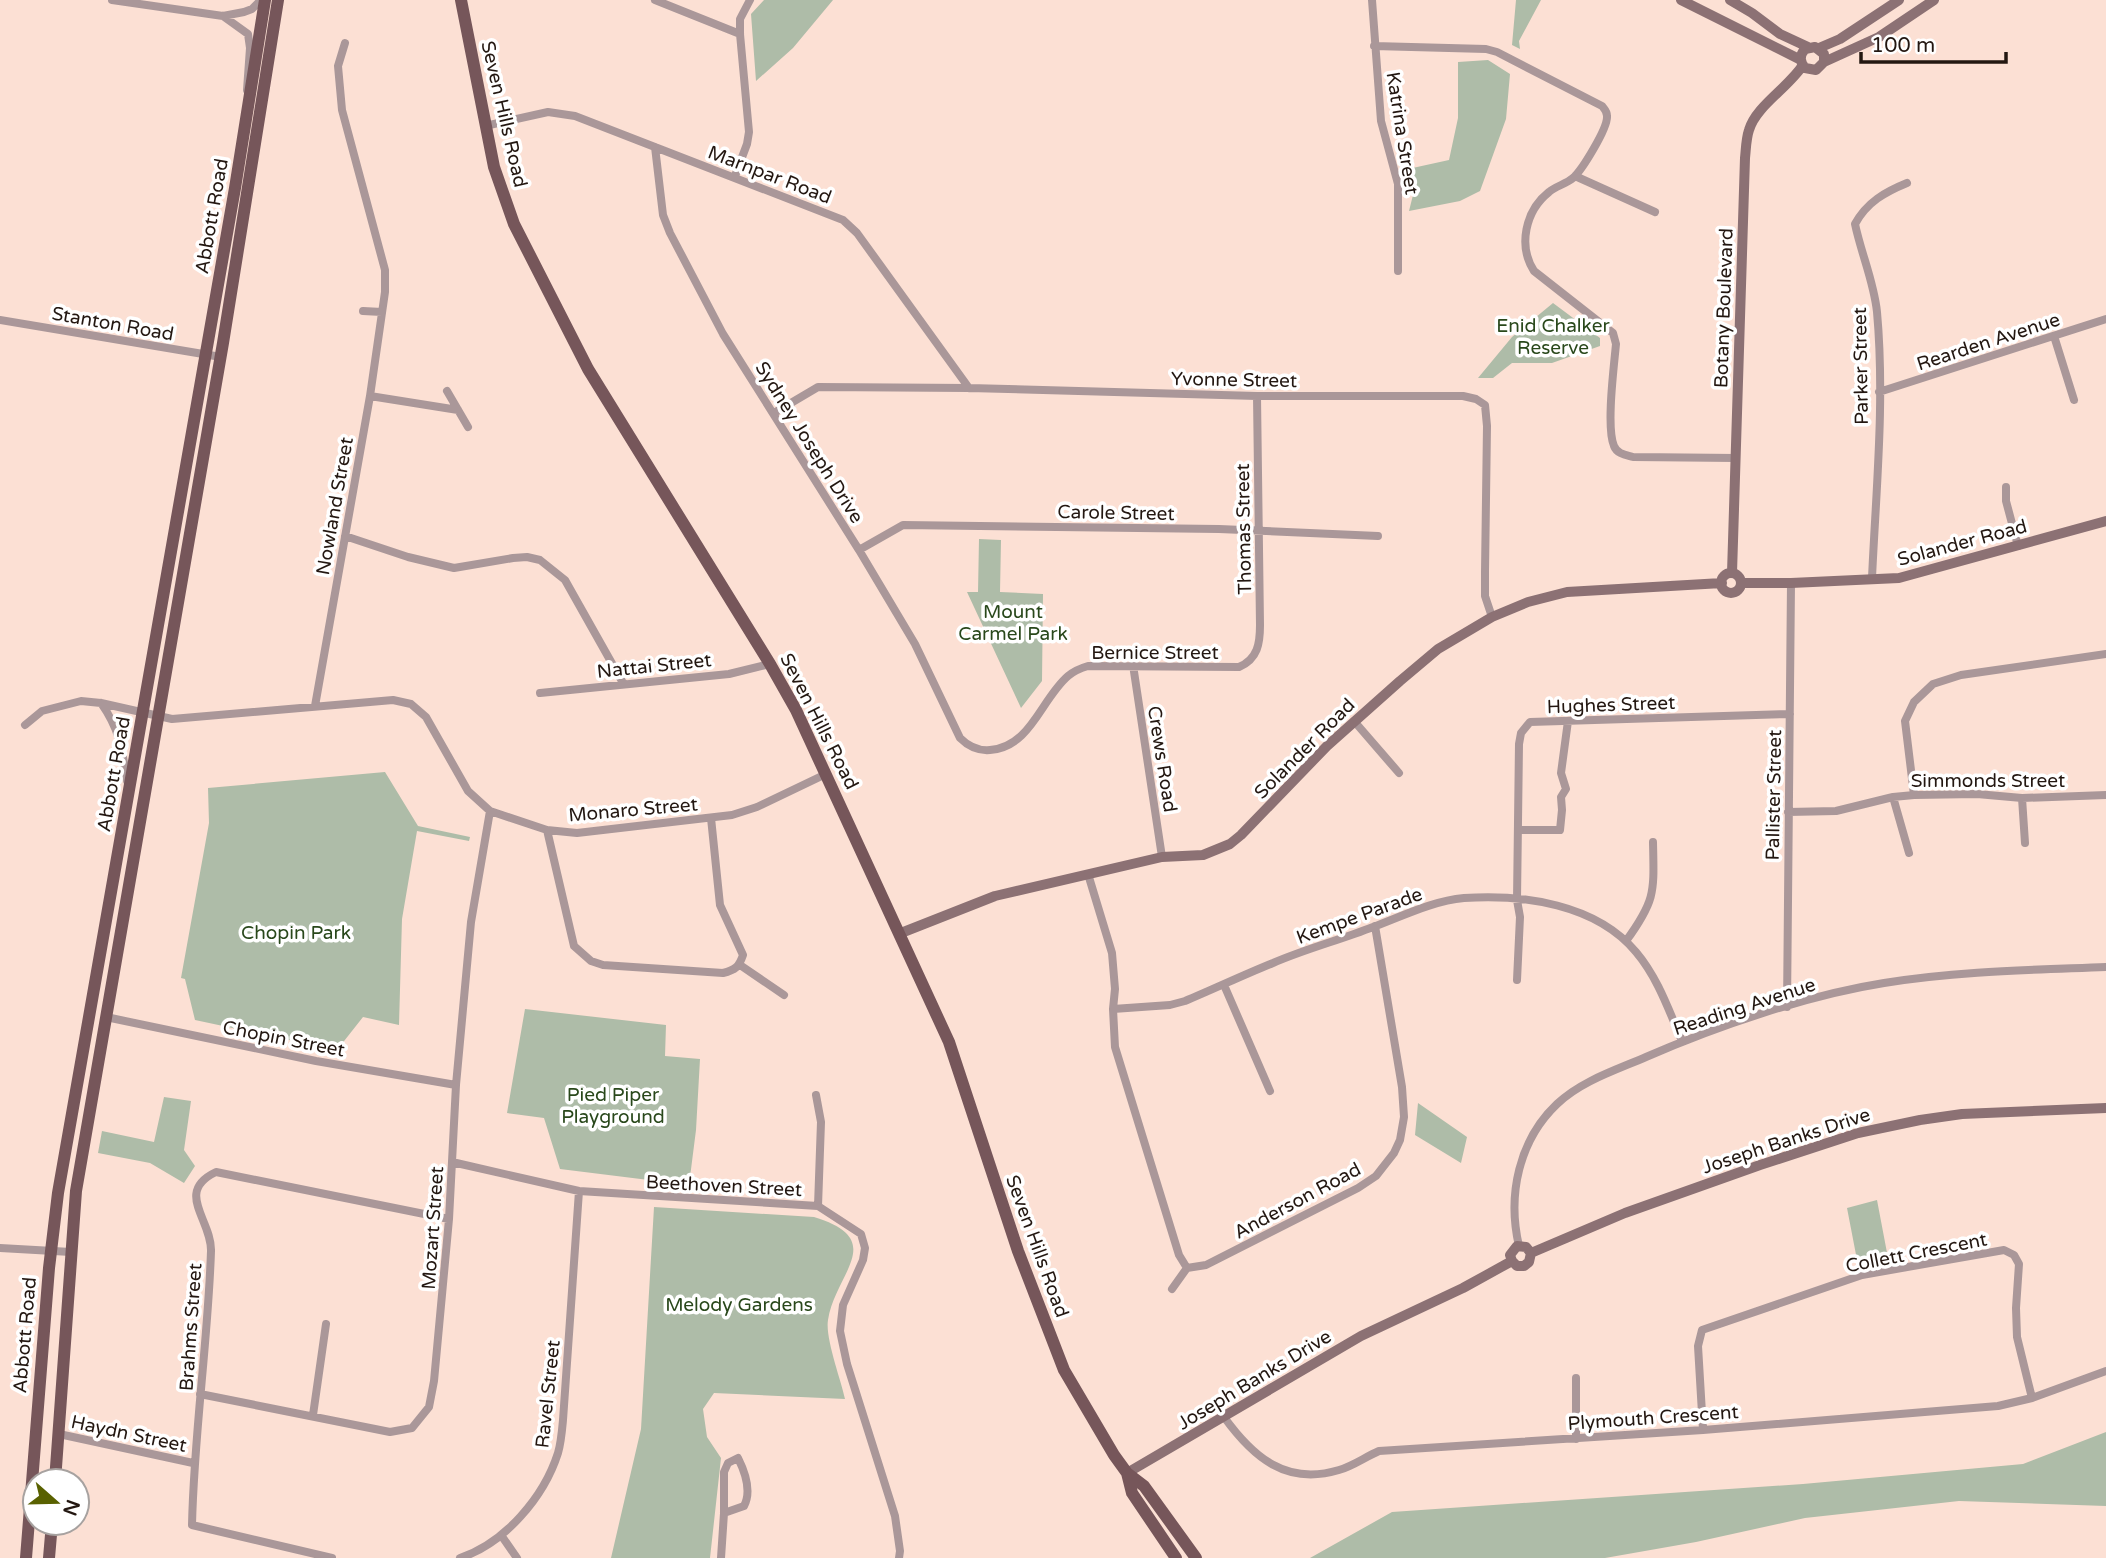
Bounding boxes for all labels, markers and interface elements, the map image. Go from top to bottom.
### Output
scale bar [1861,21,2006,65]
text: 100 m [1871,33,1935,58]
street label: Seven Hills Road [476,39,532,190]
street label: Katrina Street [1381,70,1423,196]
street label: Marnpar Road [705,141,835,209]
street label: Abbott Road [191,157,233,276]
street label: Botany Boulevard [1710,228,1738,388]
street label: Stanton Road [50,302,176,346]
street label: Parker Street [1849,307,1873,425]
street label: Rearden Avenue [1914,308,2063,375]
park label: Enid Chalker Reserve [1496,315,1611,359]
street label: Sydney Joseph Drive [751,358,868,527]
street label: Yvonne Street [1171,368,1297,392]
street label: Nowland Street [312,435,358,577]
street label: Thomas Street [1232,463,1256,595]
street label: Carole Street [1057,501,1175,525]
street label: Solander Road [1895,515,2029,571]
park label: Mount Carmel Park [958,601,1068,645]
street label: Bernice Street [1091,642,1219,664]
street label: Nattai Street [596,649,712,683]
street label: Seven Hills Road [775,650,863,793]
street label: Hughes Street [1547,692,1676,718]
street label: Solander Road [1250,694,1359,803]
street label: Crews Road [1143,704,1181,814]
street label: Abbott Road [93,715,135,834]
street label: Pallister Street [1762,730,1786,860]
street label: Simmonds Street [1911,770,2065,792]
street label: Monaro Street [568,793,699,827]
street label: Kempe Parade [1293,883,1425,949]
park label: Chopin Park [241,922,351,944]
street label: Reading Avenue [1670,974,1818,1040]
street label: Chopin Street [221,1016,347,1062]
park label: Pied Piper Playground [561,1084,665,1128]
street label: Joseph Banks Drive [1700,1103,1873,1179]
street label: Anderson Road [1230,1158,1365,1244]
street label: Mozart Street [418,1166,448,1290]
street label: Beethoven Street [645,1171,803,1201]
street label: Seven Hills Road [1001,1172,1073,1320]
street label: Collett Crescent [1844,1228,1989,1277]
street label: Brahms Street [176,1262,206,1392]
street label: Abbott Road [9,1276,41,1394]
park label: Melody Gardens [665,1294,813,1316]
street label: Joseph Banks Drive [1174,1325,1335,1434]
street label: Ravel Street [531,1339,565,1449]
street label: Plymouth Crescent [1567,1401,1739,1435]
street label: Haydn Street [69,1411,189,1457]
north arrow [21,1467,91,1537]
text: N [58,1497,84,1518]

